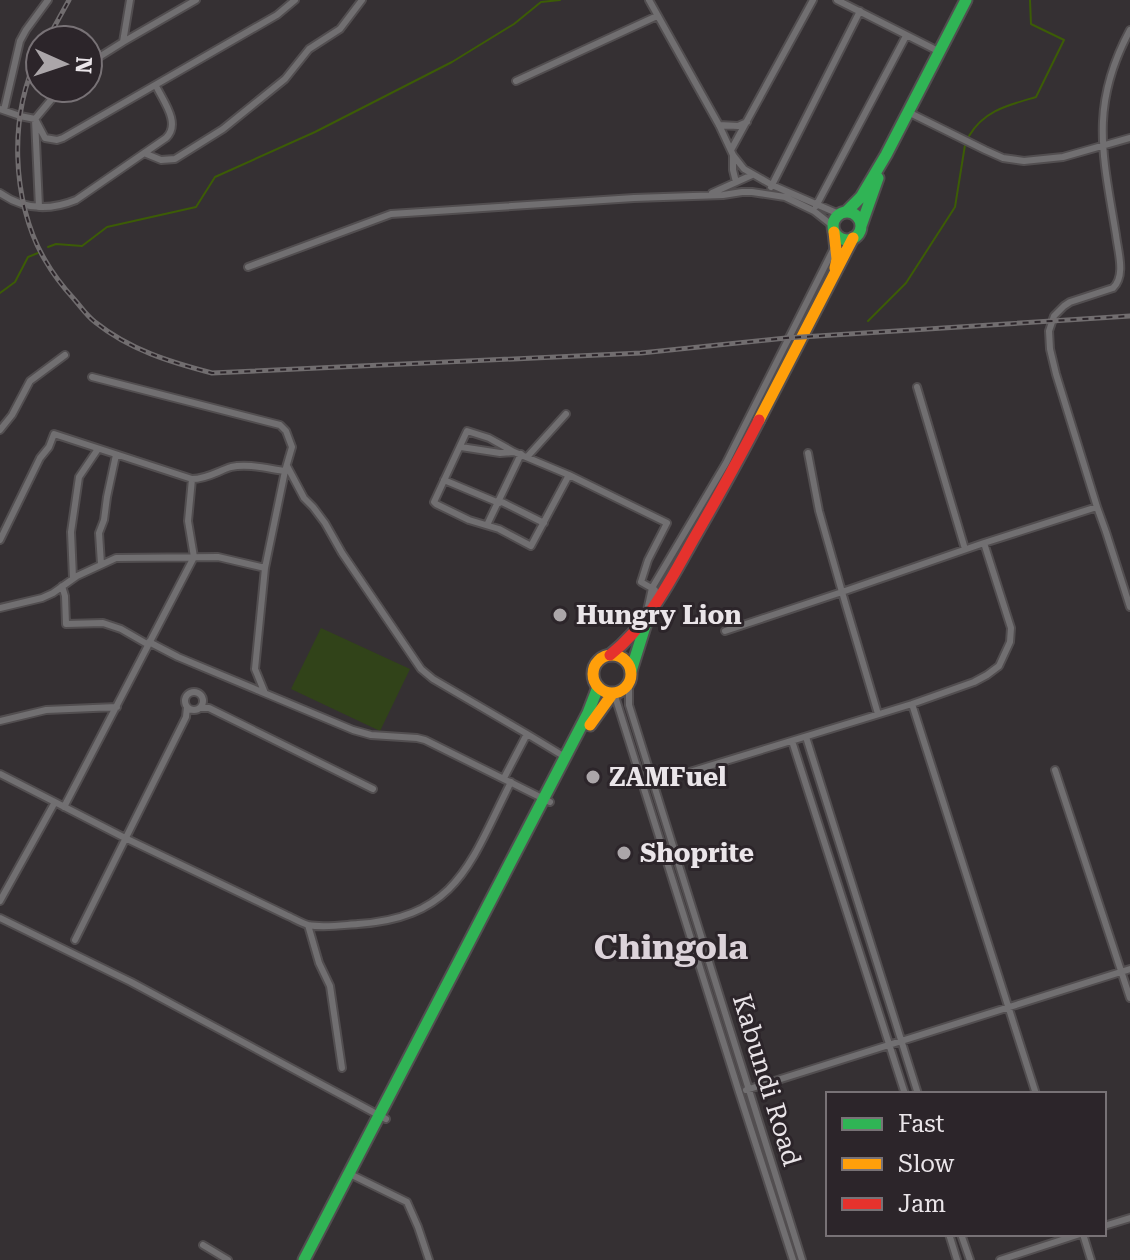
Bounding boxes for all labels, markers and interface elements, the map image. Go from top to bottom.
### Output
north arrow [24,24,104,104]
text: N [71,56,96,74]
place label: Hungry Lion [576,600,742,630]
marker: Hungry Lion [551,606,569,624]
place label: ZAMFuel [609,762,727,792]
marker: ZAMFuel [584,768,602,786]
place label: Shoprite [640,838,754,868]
marker: Shoprite [615,844,633,862]
district label: Chingola [594,927,748,967]
street label: Kabundi Road [727,991,807,1170]
legend [826,1092,1106,1236]
text: Fast [898,1110,945,1138]
text: Slow [898,1150,955,1178]
text: Jam [898,1190,946,1218]

